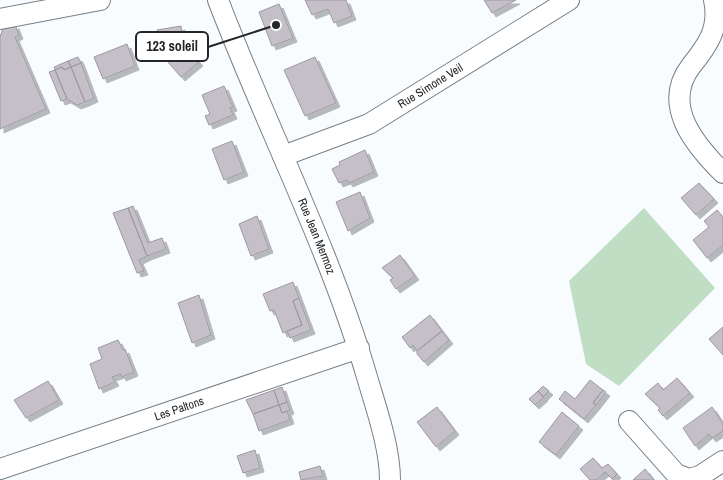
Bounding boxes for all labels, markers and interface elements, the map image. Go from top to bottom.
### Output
callout: 123 soleil [136,32,208,61]
text: 123 soleil [146,37,198,55]
street label: Rue Simone Veil [395,60,466,112]
street label: Rue Jean Mermoz [294,196,339,277]
street label: Les Paltons [152,393,206,424]

